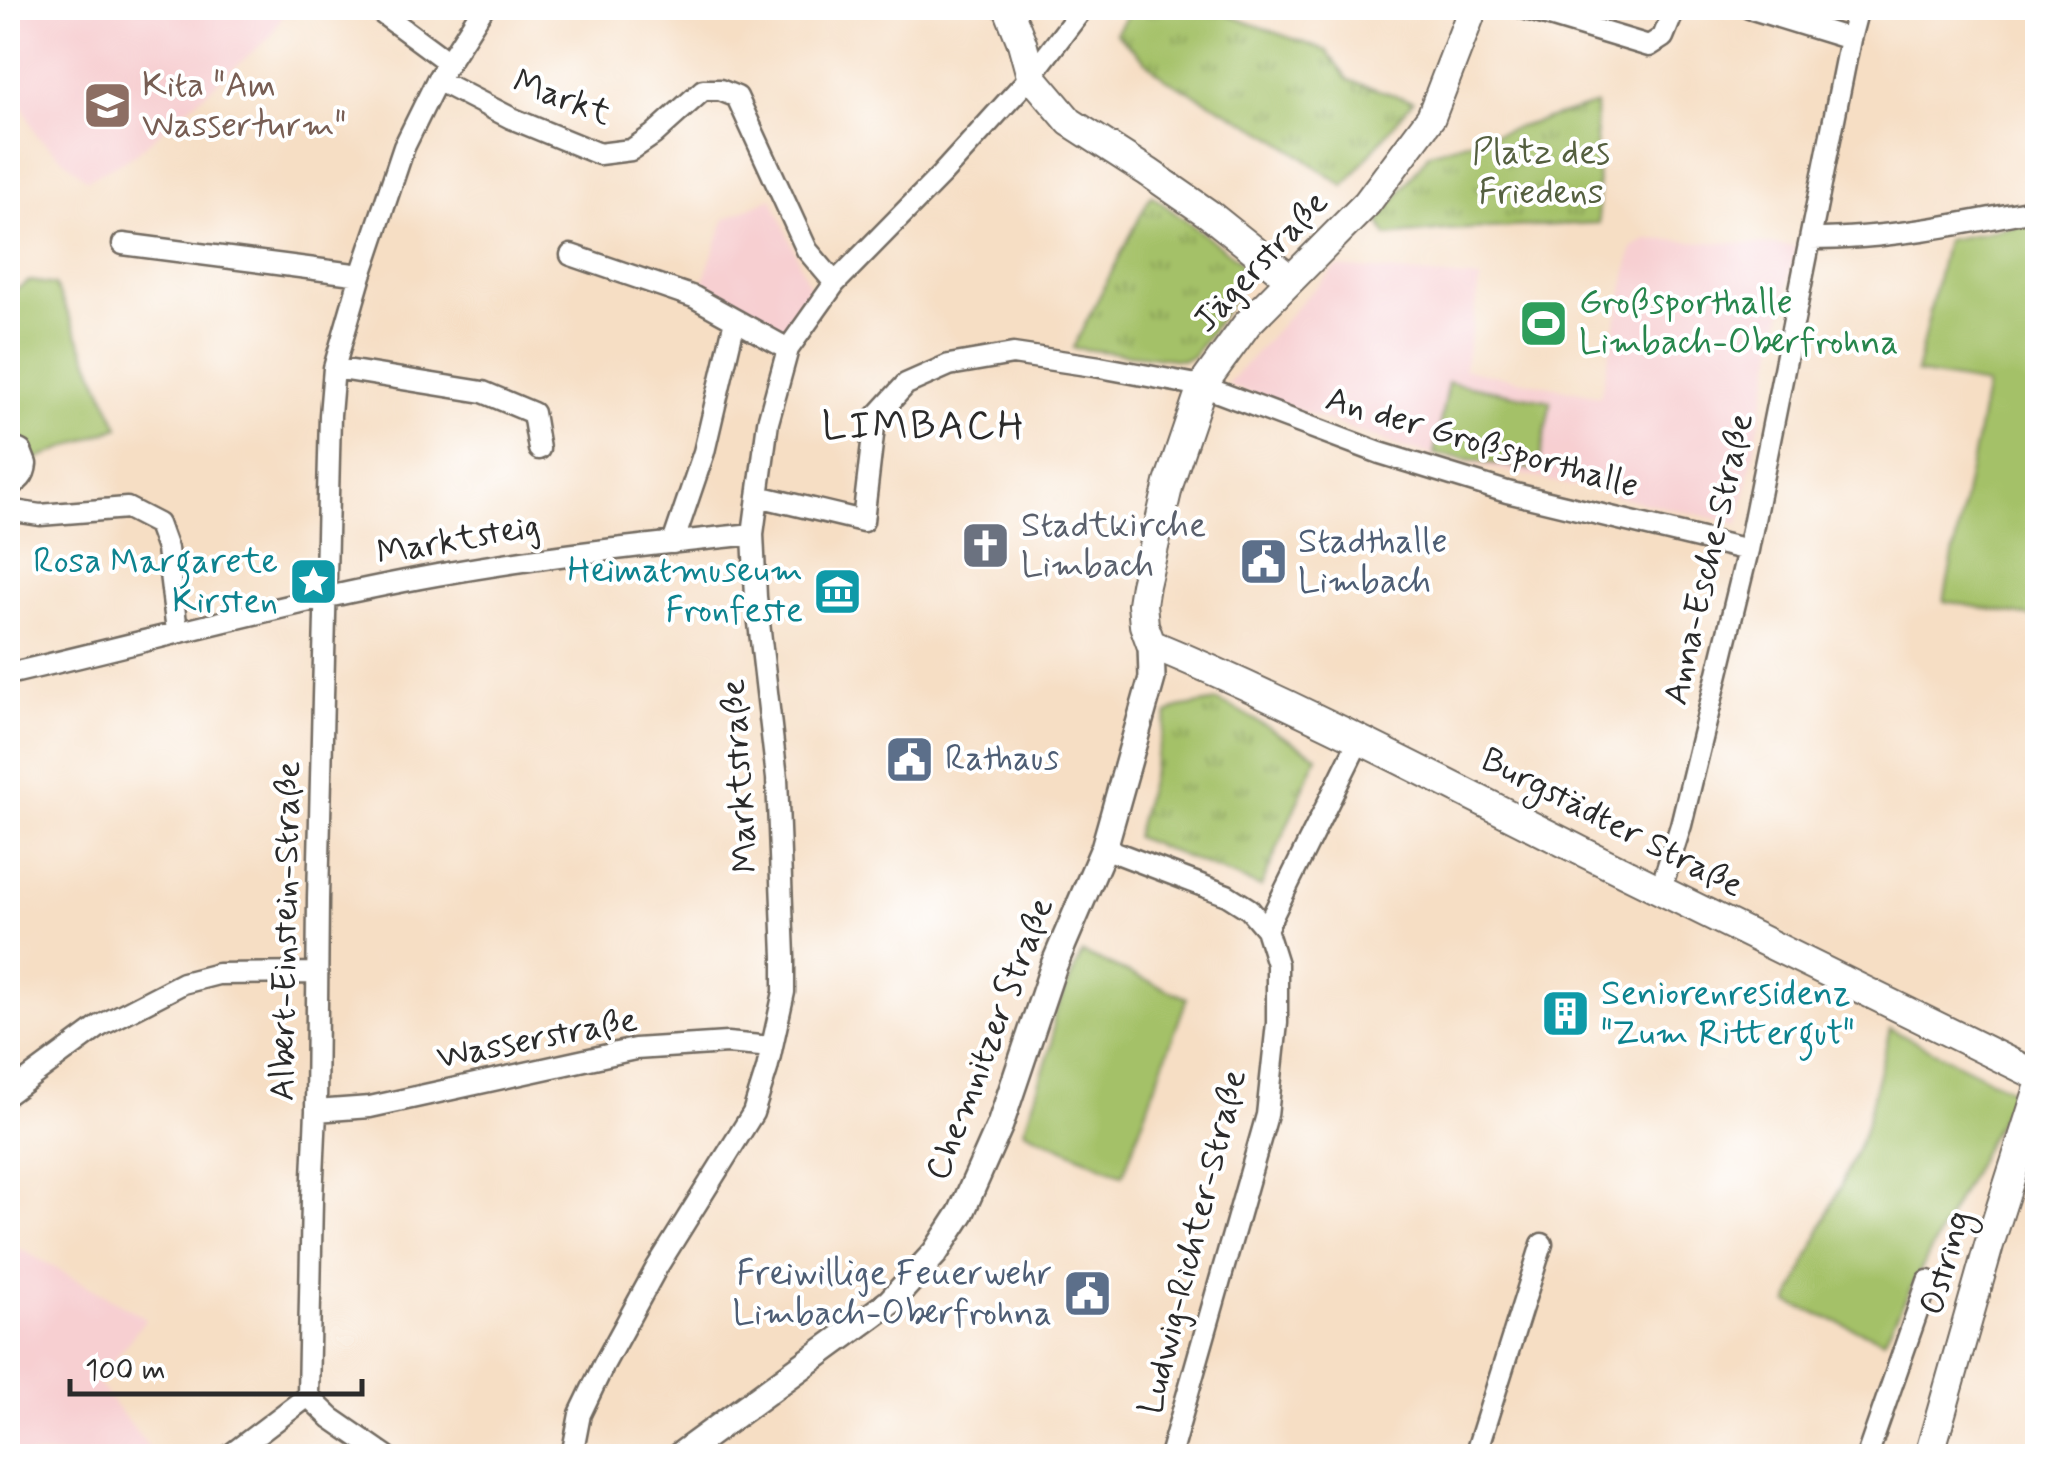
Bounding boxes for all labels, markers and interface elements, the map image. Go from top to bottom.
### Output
street label: Markt [507,59,618,137]
place label: Kita "Am Wasserturm" [142,63,346,149]
school or university icon: Kita "Am Wasserturm" [81,80,133,132]
park label: Platz des Friedens [1472,130,1610,216]
street label: Jägerstraße [1183,181,1339,343]
place label: Großsporthalle Limbach-Oberfrohna [1579,280,1898,366]
sports icon: Großsporthalle Limbach-Oberfrohna [1518,297,1570,349]
street label: An der Großsporthalle [1320,376,1644,510]
district label: LIMBACH [822,401,1026,453]
street label: Anna-Esche-Straße [1653,408,1765,710]
street label: Marktsteig [373,503,543,577]
place label: Stadtkirche Limbach [1021,503,1206,589]
place label: Stadthalle Limbach [1298,519,1448,605]
church icon: Stadtkirche Limbach [960,520,1012,572]
public building icon: Stadthalle Limbach [1237,536,1289,588]
place label: Rosa Margarete Kirsten [33,539,278,625]
place label: Heimatmuseum Fronfeste [567,548,803,634]
place icon: Rosa Margarete Kirsten [287,556,339,608]
museum icon: Heimatmuseum Fronfeste [812,565,864,617]
street label: Marktstraße [710,677,770,875]
public building icon: Rathaus [884,733,936,785]
place label: Rathaus [945,736,1059,782]
street label: Burgstädter Straße [1472,737,1751,912]
street label: Albert-Einstein-Straße [260,761,312,1101]
street label: Chemnitzer Straße [915,891,1065,1187]
place label: Seniorenresidenz "Zum Rittergut" [1601,971,1855,1061]
building icon: Seniorenresidenz "Zum Rittergut" [1540,988,1592,1040]
street label: Wasserstraße [433,997,641,1081]
street label: Ludwig-Richter-Straße [1128,1065,1258,1419]
street label: Ostring [1909,1206,1986,1321]
place label: Freiwillige Feuerwehr Limbach-Oberfrohna [733,1251,1052,1337]
public building icon: Freiwillige Feuerwehr Limbach-Oberfrohna [1061,1268,1113,1320]
scale bar [70,1334,362,1396]
text: 100 m [85,1351,166,1390]

